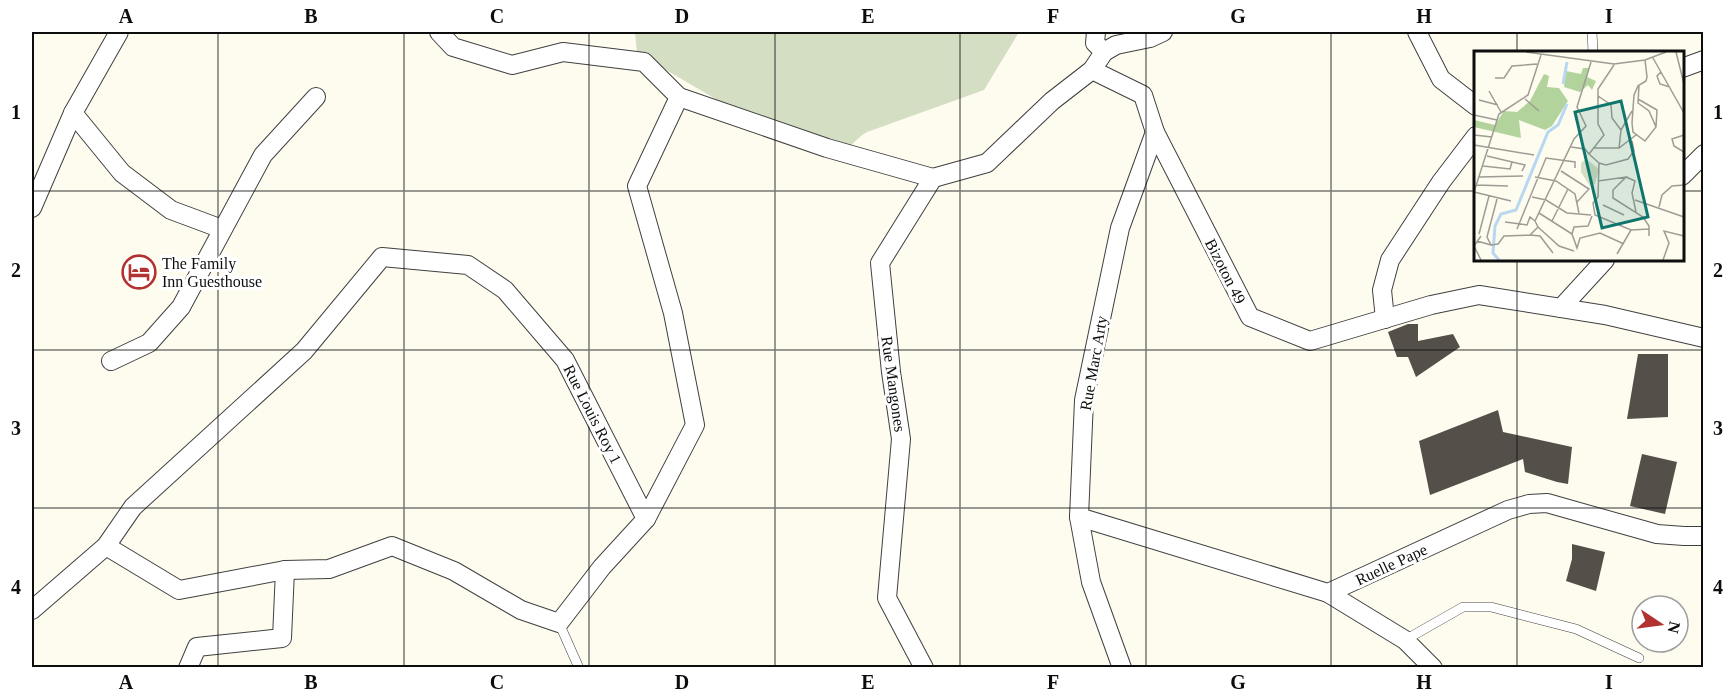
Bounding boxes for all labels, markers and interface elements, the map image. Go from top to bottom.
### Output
text: A [119,5,134,27]
text: B [304,5,318,27]
text: C [490,5,504,27]
text: D [675,5,689,27]
text: E [861,5,875,27]
text: F [1047,5,1059,27]
text: G [1230,5,1246,27]
text: H [1416,5,1432,27]
text: I [1605,5,1613,27]
inset map [1474,51,1684,261]
text: 1 [11,101,21,123]
text: 1 [1713,101,1723,123]
street label: Bizoton 49 [1202,236,1249,307]
hotel icon: The Family Inn Guesthouse [121,254,157,290]
place label: The Family Inn Guesthouse [162,255,262,290]
text: 2 [11,259,21,281]
text: 2 [1713,259,1723,281]
street label: Rue Marc Arty [1077,314,1111,412]
street label: Rue Mangones [877,335,909,433]
street label: Rue Louis Roy 1 [559,362,625,467]
text: 3 [11,417,21,439]
text: 3 [1713,417,1723,439]
street label: Ruelle Pape [1353,541,1430,589]
text: 4 [11,576,21,598]
text: 4 [1713,576,1723,598]
north arrow [1630,594,1690,654]
text: N [1664,620,1684,635]
text: A [119,671,134,693]
text: B [304,671,318,693]
text: C [490,671,504,693]
text: D [675,671,689,693]
text: E [861,671,875,693]
text: F [1047,671,1059,693]
text: G [1230,671,1246,693]
text: H [1416,671,1432,693]
text: I [1605,671,1613,693]

